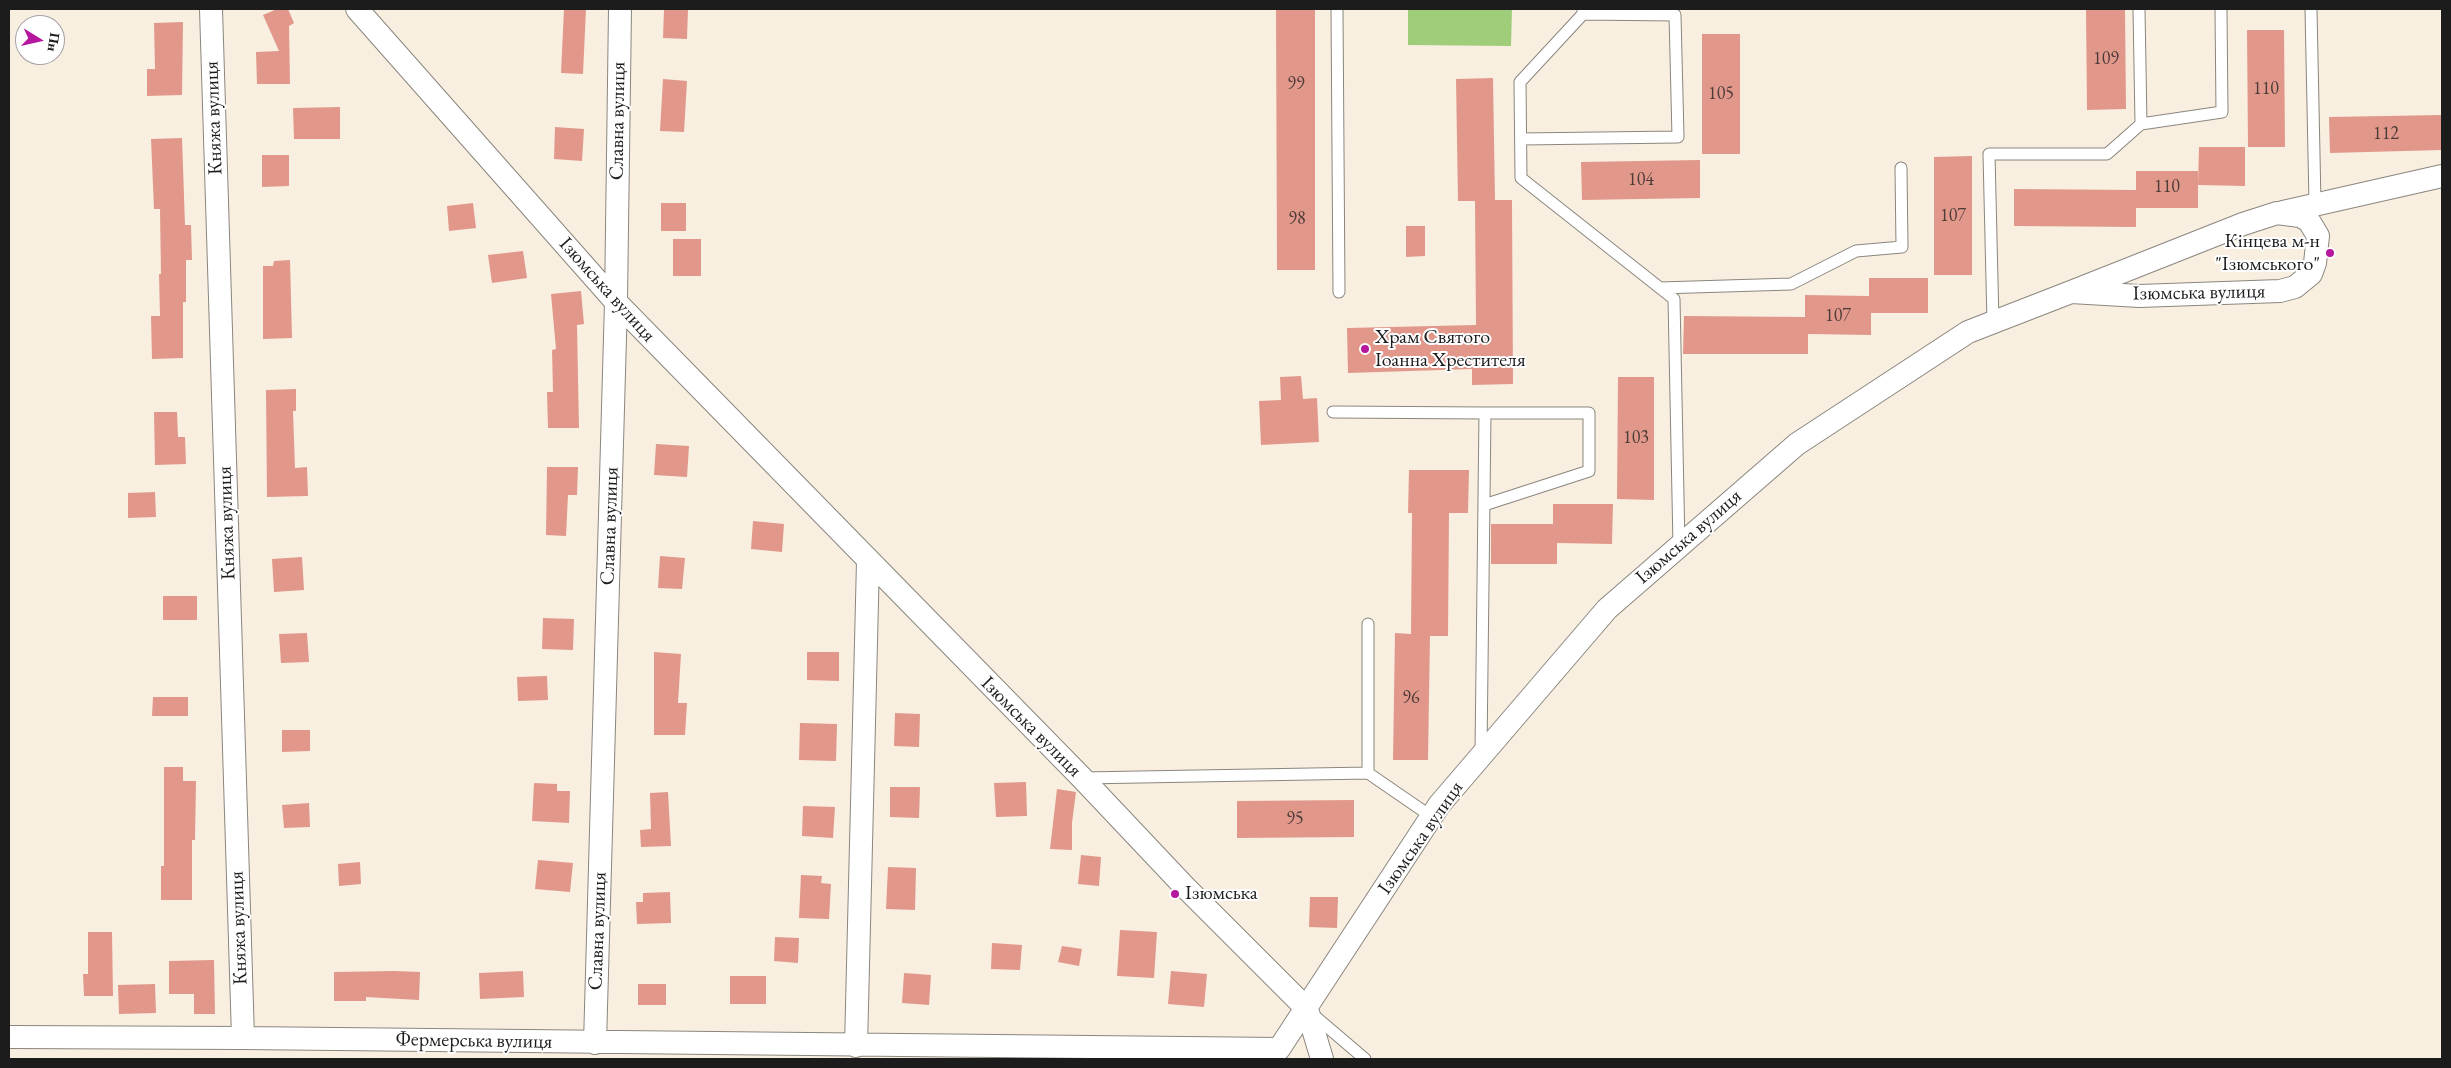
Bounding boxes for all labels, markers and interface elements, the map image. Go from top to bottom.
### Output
north arrow [15,15,65,65]
text: Пн [43,31,64,53]
house number: 109 [2093,48,2119,70]
street label: Княжа вулиця [200,61,228,175]
street label: Славна вулиця [605,62,631,180]
house number: 99 [1287,73,1305,95]
house number: 110 [2253,78,2279,100]
house number: 105 [1708,83,1734,105]
house number: 112 [2373,123,2399,145]
house number: 104 [1628,169,1654,191]
house number: 110 [2154,176,2180,198]
house number: 107 [1940,205,1966,227]
house number: 98 [1288,208,1306,230]
place label: Кінцева м-н "Ізюмського" [2215,230,2320,277]
street label: Ізюмська вулиця [554,233,660,347]
marker: Кінцева м-н "Ізюмського" [2324,247,2336,259]
street label: Ізюмська вулиця [2132,280,2266,306]
house number: 107 [1825,305,1851,327]
place label: Храм Святого Іоанна Хрестителя [1375,326,1526,373]
marker: Храм Святого Іоанна Хрестителя [1359,343,1371,355]
house number: 103 [1623,427,1649,449]
street label: Княжа вулиця [213,466,241,580]
street label: Славна вулиця [596,466,624,586]
street label: Ізюмська вулиця [1631,484,1747,590]
street label: Ізюмська вулиця [976,672,1086,782]
house number: 96 [1402,687,1420,709]
street label: Ізюмська вулиця [1373,777,1469,899]
house number: 95 [1286,808,1304,830]
street label: Княжа вулиця [225,871,253,985]
street label: Славна вулиця [584,871,612,991]
place label: Ізюмська [1185,882,1258,906]
marker: Ізюмська [1169,888,1181,900]
street label: Фермерська вулиця [395,1028,553,1054]

